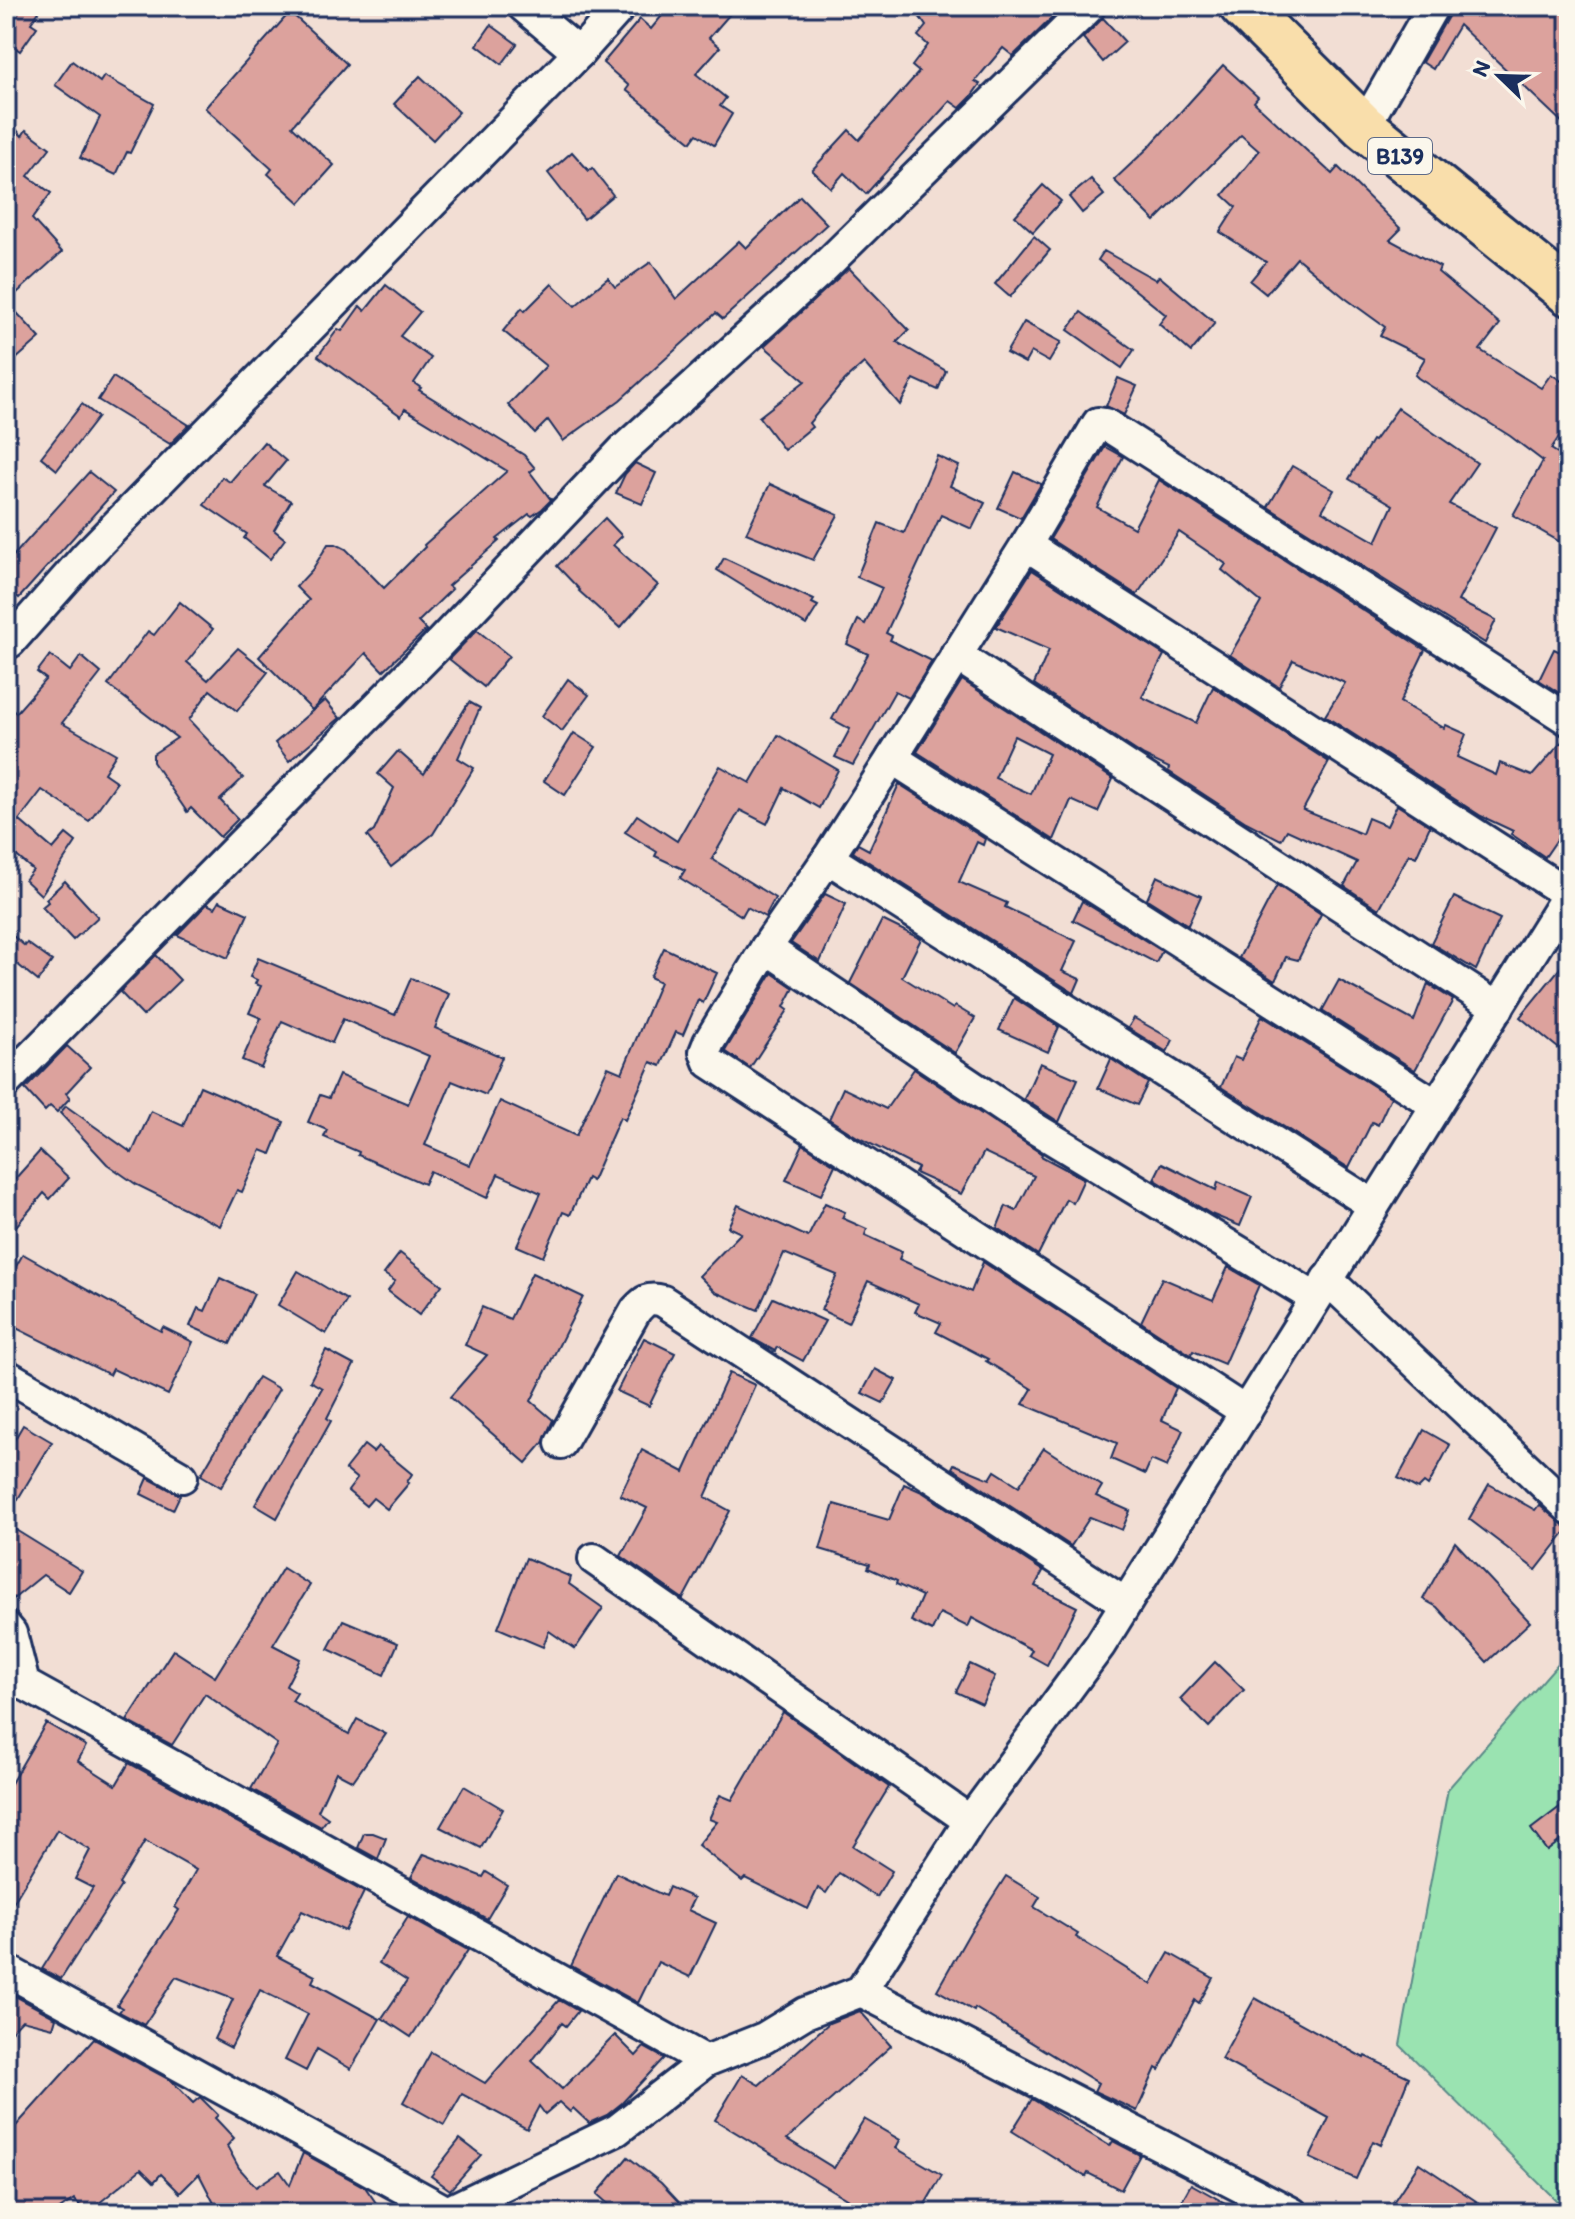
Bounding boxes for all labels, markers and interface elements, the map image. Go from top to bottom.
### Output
north arrow [1459,36,1539,116]
text: N [1466,56,1496,80]
road number: B139 [1368,138,1432,174]

